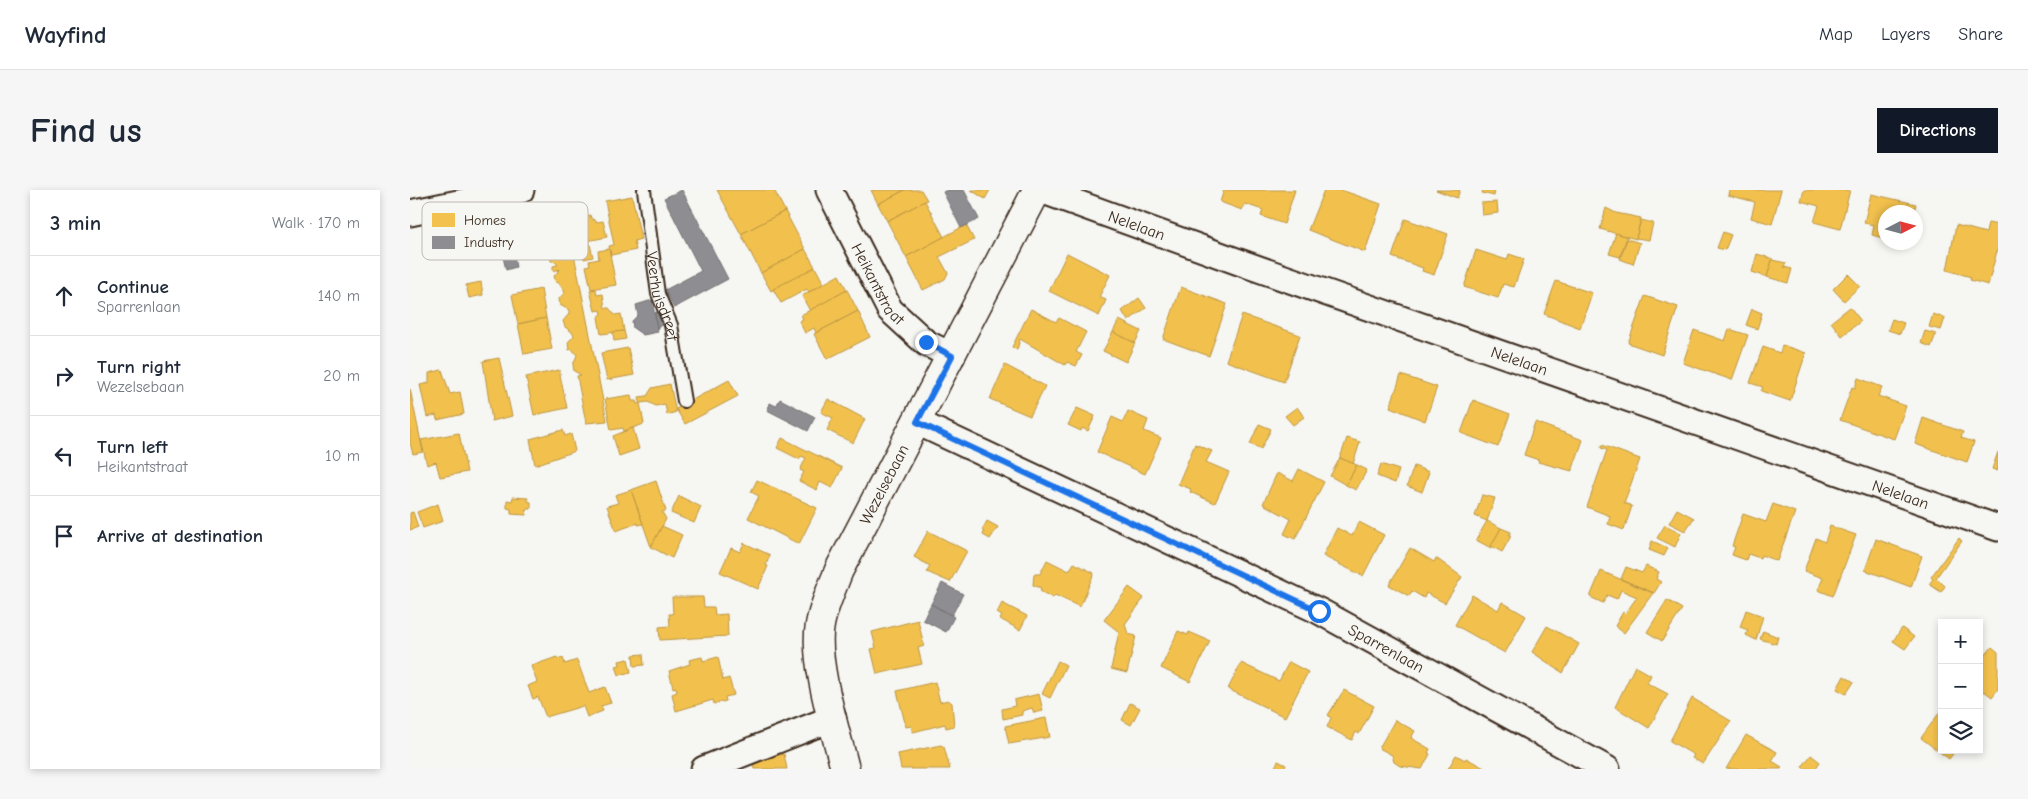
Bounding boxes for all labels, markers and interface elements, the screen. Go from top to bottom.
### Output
text: Wayfind [25,21,106,49]
text: Map [1819,24,1853,45]
text: Layers [1881,24,1930,45]
text: Share [1958,24,2003,45]
button: Directions [1877,108,1998,153]
text: Find us [30,110,142,151]
legend [422,202,588,260]
north arrow [1878,205,1923,250]
street label: Nelelaan [1106,207,1167,244]
text: 3 min [50,211,101,235]
text: Homes [464,212,506,229]
text: Walk · 170 m [272,214,360,232]
text: Industry [464,234,514,251]
street label: Heikantstraat [848,240,908,329]
street label: Veerhuisdreef [642,250,682,343]
text: Continue [97,276,169,298]
icon: ahead [50,282,78,310]
text: 140 m [318,287,360,305]
text: Sparrenlaan [97,298,181,316]
route end [915,331,938,354]
street label: Nelelaan [1488,343,1550,380]
text: Turn right [97,356,181,378]
icon: right [50,362,78,390]
text: 20 m [323,367,360,385]
text: Wezelsebaan [97,378,184,396]
text: Turn left [97,436,168,458]
icon: left [50,442,78,470]
street label: Wezelsebaan [856,442,913,528]
text: 10 m [325,447,360,465]
text: Heikantstraat [97,458,188,476]
street label: Nelelaan [1870,477,1931,513]
icon: arrive [50,522,78,550]
text: Arrive at destination [97,525,263,547]
route start [1308,600,1331,623]
map controls [1938,619,1983,754]
button: + [1938,619,1983,664]
street label: Sparrenlaan [1345,621,1427,677]
button: − [1938,664,1983,709]
button: layers [1938,709,1983,754]

